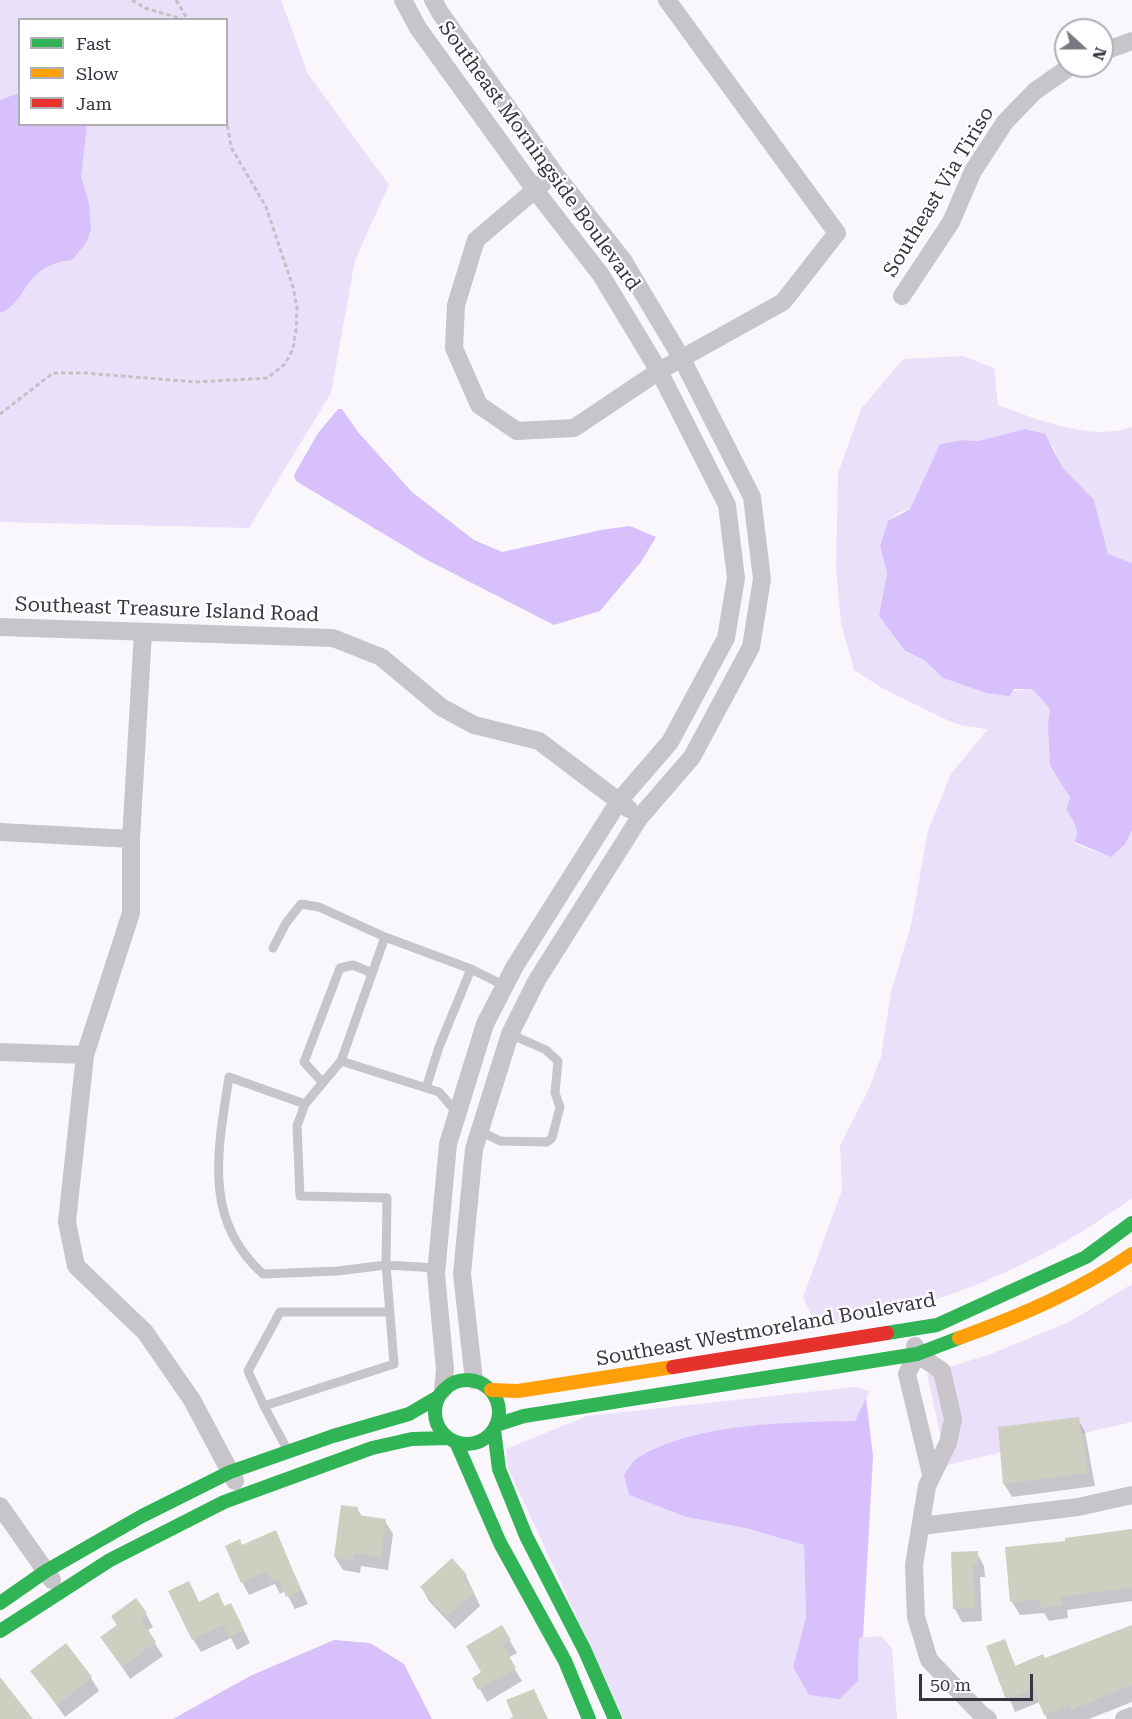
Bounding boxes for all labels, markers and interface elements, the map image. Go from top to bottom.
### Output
street label: Southeast Morningside Boulevard [433,17,645,295]
legend [18,18,228,126]
north arrow [1054,18,1114,78]
text: Fast [76,33,111,54]
text: N [1088,45,1110,63]
text: Slow [76,63,118,84]
text: Jam [76,93,112,114]
street label: Southeast Via Tiriso [879,103,999,281]
street label: Southeast Treasure Island Road [14,593,320,627]
street label: Southeast Westmoreland Boulevard [594,1288,938,1372]
scale bar [922,1662,1036,1700]
text: 50 m [930,1674,971,1695]

